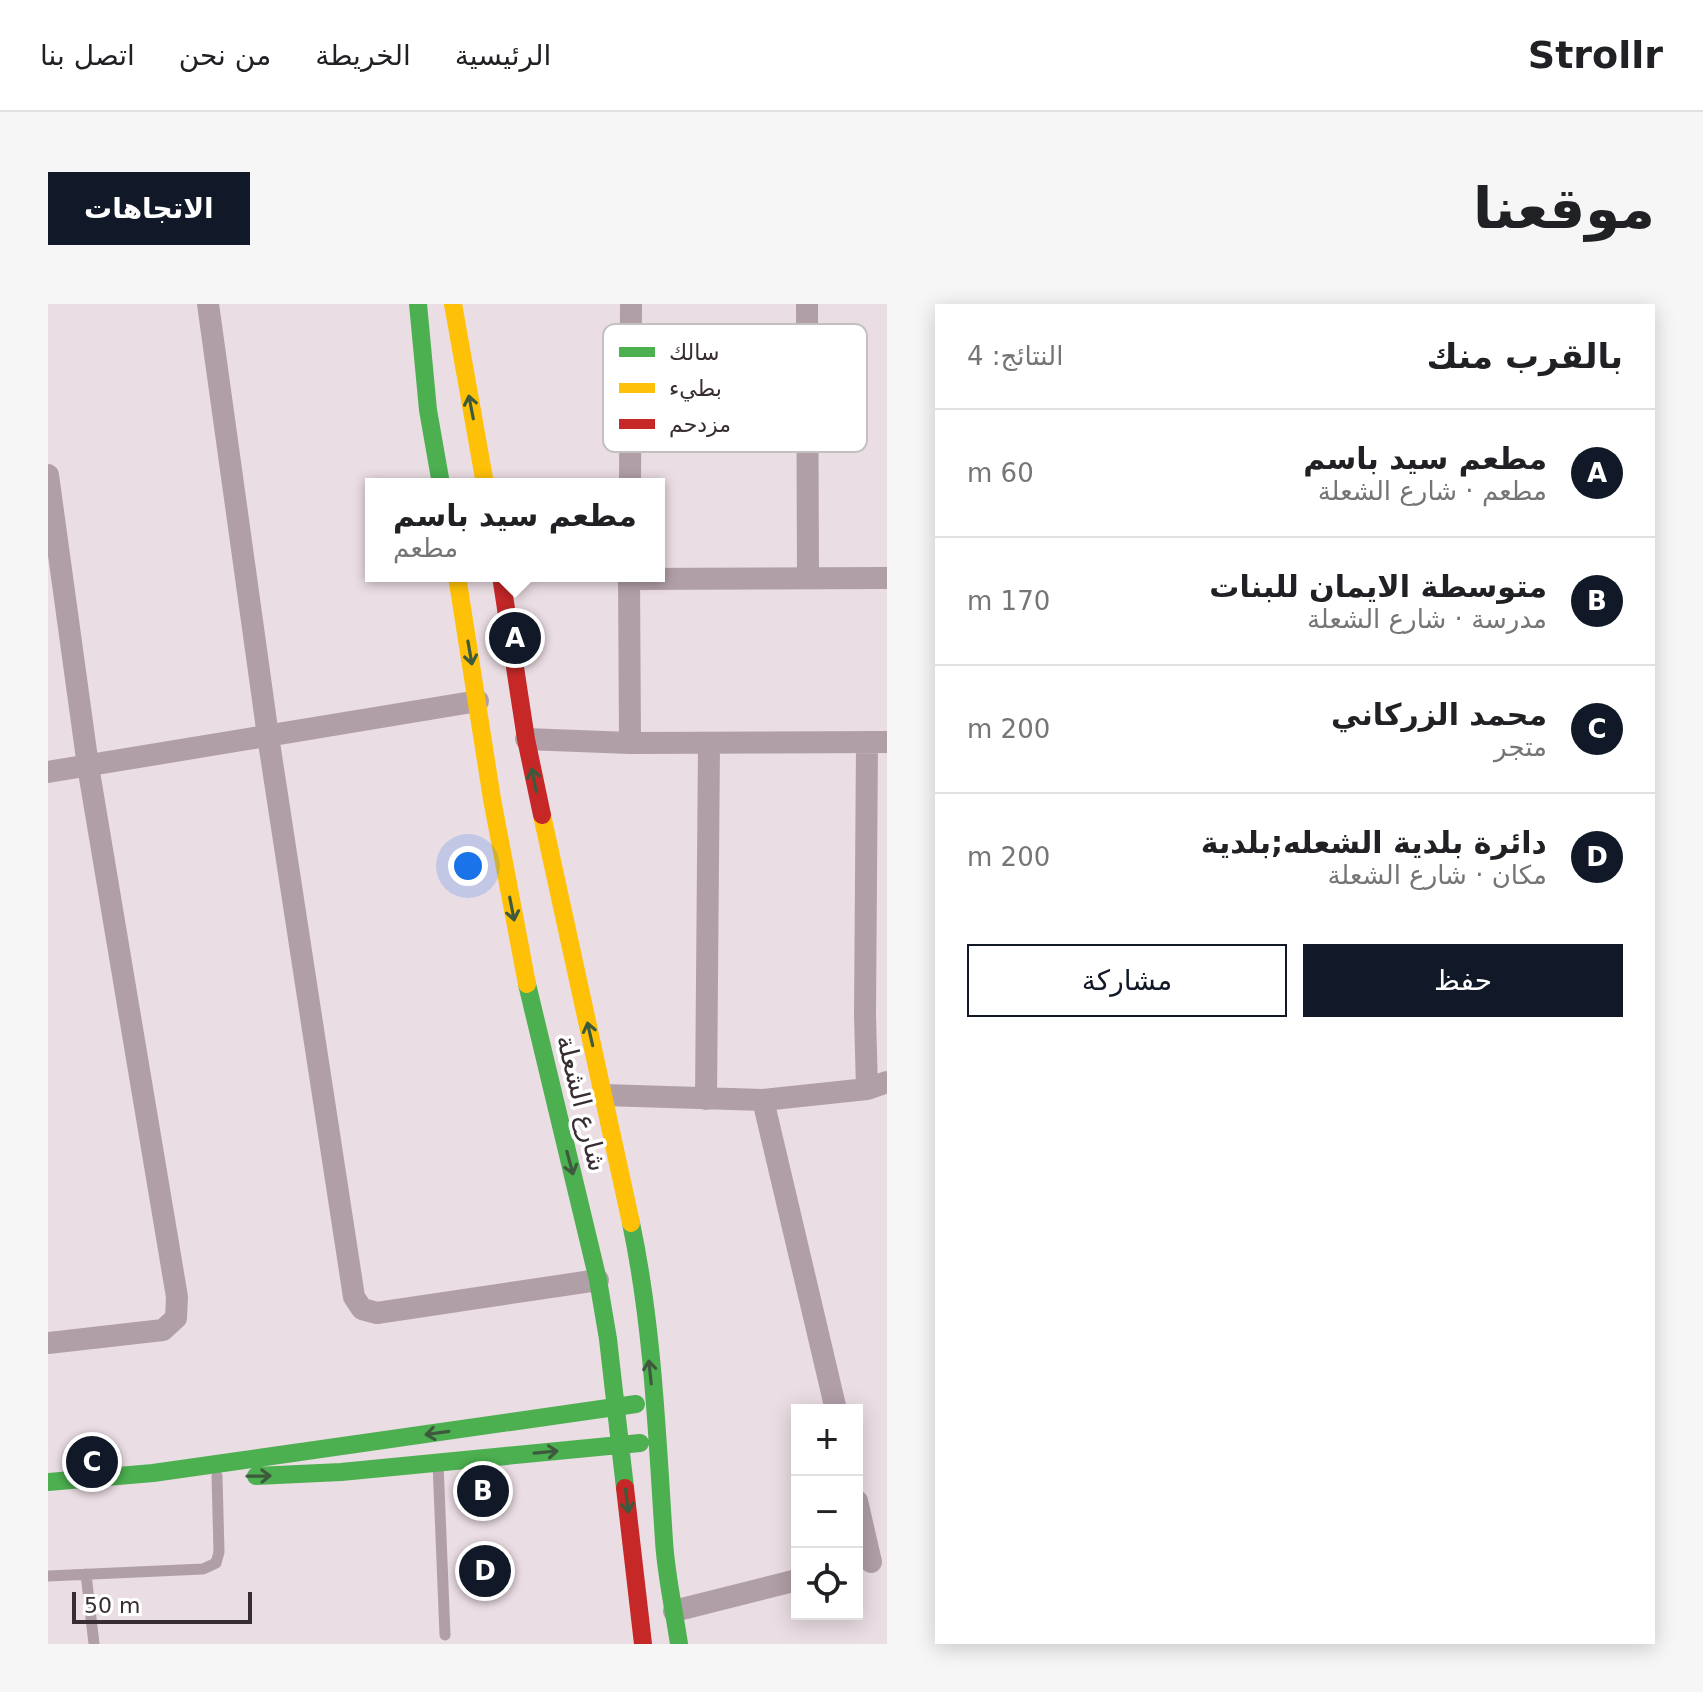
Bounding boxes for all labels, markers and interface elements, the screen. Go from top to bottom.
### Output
text: Strollr [1528,33,1663,77]
text: اتصل بنا [40,39,135,72]
text: من نحن [179,39,271,72]
text: الخريطة [315,39,411,72]
text: الرئيسية [455,39,551,72]
button: الاتجاهات [48,172,250,245]
text: موقعنا [1473,176,1655,241]
legend [603,324,867,452]
text: بالقرب منك [1426,336,1623,376]
text: سالك [669,340,719,365]
text: النتائج: 4 [967,341,1063,371]
text: بطيء [669,376,722,402]
one-way arrow [462,395,477,421]
text: مزدحم [669,412,731,438]
text: مطعم سيد باسم [1303,441,1547,476]
text: 60 m [967,458,1034,488]
text: A [1587,458,1607,488]
text: مطعم · شارع الشعلة [1318,476,1547,506]
popup [365,478,665,582]
text: مطعم سيد باسم [393,498,637,533]
text: مطعم [393,533,458,563]
text: متوسطة الايمان للبنات [1209,569,1547,604]
text: 170 m [967,586,1050,616]
text: B [1587,586,1607,616]
text: مدرسة · شارع الشعلة [1307,604,1547,634]
pin: A [489,608,541,668]
one-way arrow [463,640,478,665]
text: محمد الزركاني [1331,697,1547,732]
text: 200 m [967,714,1050,744]
text: C [1587,714,1607,744]
text: متجر [1494,732,1547,762]
one-way arrow [526,767,541,793]
text: دائرة بلدية الشعله;بلدية [1201,825,1547,860]
text: 200 m [967,842,1050,872]
text: D [1586,842,1608,872]
your location [448,846,488,886]
text: مكان · شارع الشعلة [1327,860,1547,890]
one-way arrow [505,896,520,922]
button: مشاركة [967,944,1287,1017]
button: حفظ [1303,944,1623,1017]
one-way arrow [582,1021,597,1047]
street label: شارع الشعلة [551,1032,613,1174]
one-way arrow [564,1149,579,1175]
one-way arrow [643,1359,658,1386]
map controls [791,1404,863,1620]
button: + [791,1404,863,1476]
one-way arrow [425,1425,451,1440]
pin: C [66,1432,118,1492]
one-way arrow [532,1444,559,1459]
pin: B [457,1461,509,1521]
one-way arrow [245,1468,272,1484]
button: − [791,1476,863,1548]
one-way arrow [619,1488,634,1514]
pin: D [459,1541,511,1601]
button: locate [791,1548,863,1620]
scale bar [72,1588,252,1624]
text: 50 m [84,1593,140,1618]

